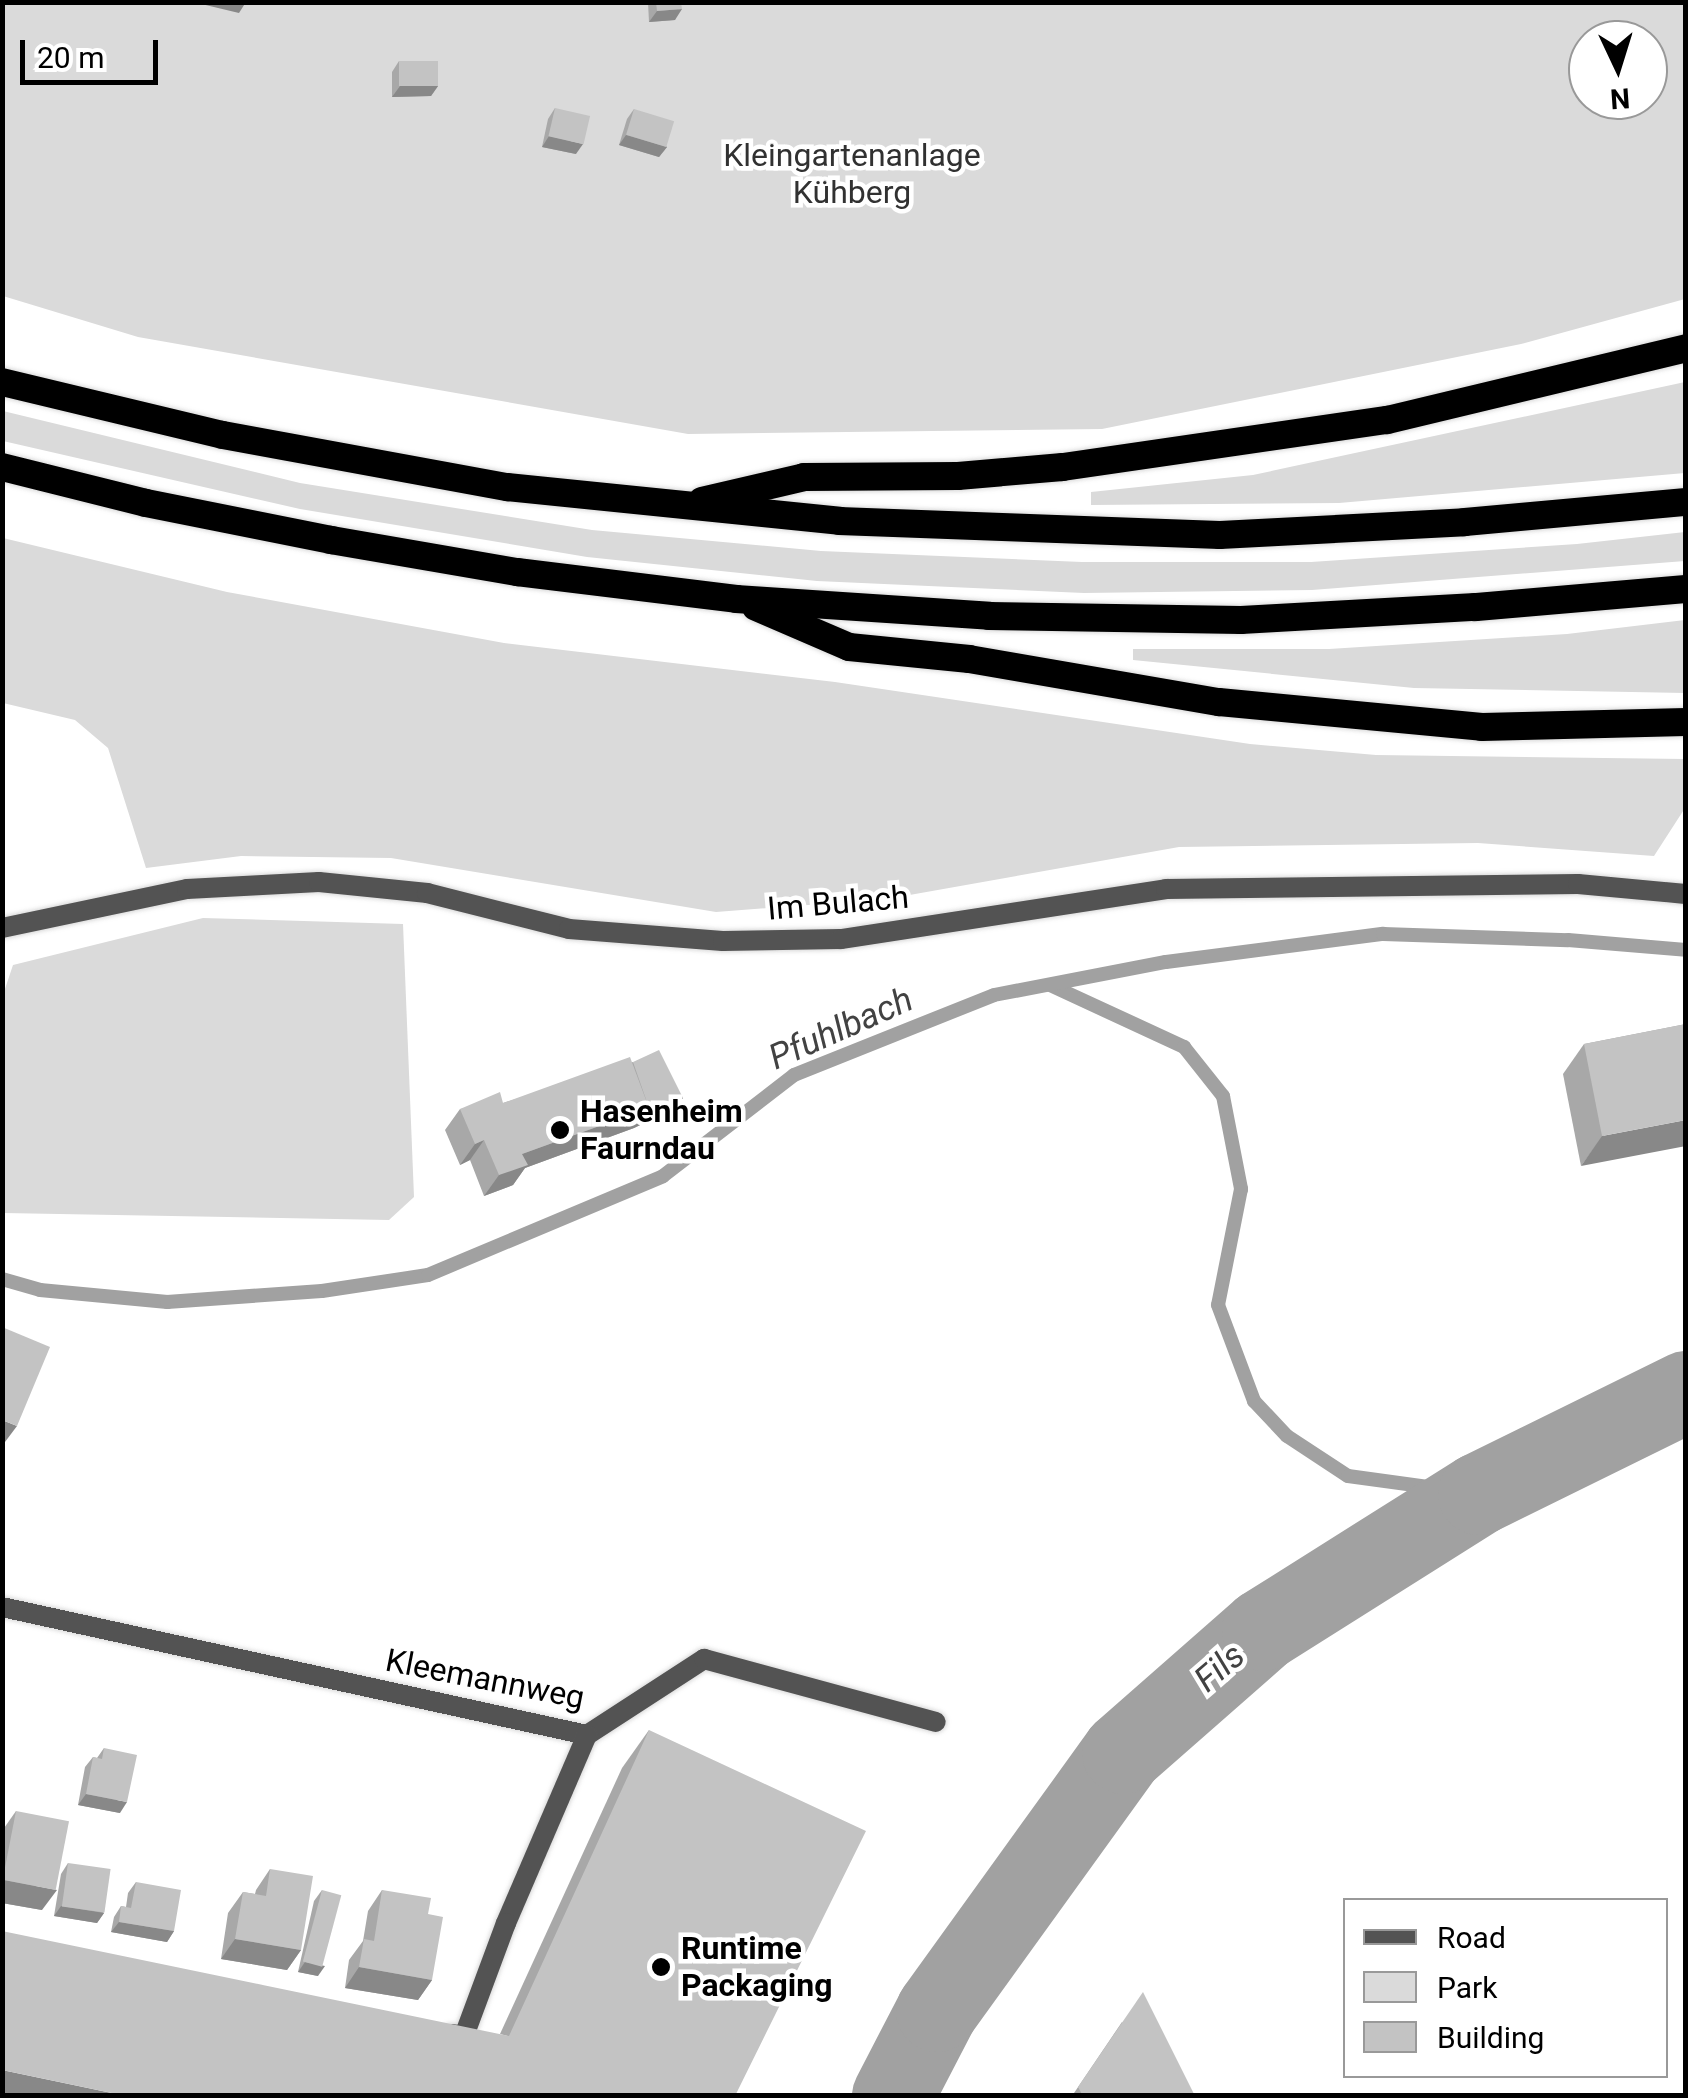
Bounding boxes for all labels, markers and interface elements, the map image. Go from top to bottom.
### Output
scale bar [25,20,162,82]
north arrow [1568,20,1668,120]
text: 20 m [37,40,104,75]
text: N [1609,81,1631,116]
park label: Kleingartenanlage Kühberg [723,137,981,212]
street label: Im Bulach [766,878,910,928]
water label: Pfuhlbach [763,979,919,1079]
place label: Hasenheim Faurndau [580,1093,743,1168]
marker: Hasenheim Faurndau [549,1119,571,1141]
water label: Fils [1186,1635,1254,1701]
street label: Kleemannweg [382,1641,588,1717]
legend [1343,1898,1668,2078]
text: Road [1437,1920,1506,1955]
place label: Runtime Packaging [681,1930,832,2005]
marker: Runtime Packaging [650,1956,672,1978]
text: Park [1437,1970,1497,2005]
text: Building [1437,2020,1544,2055]

